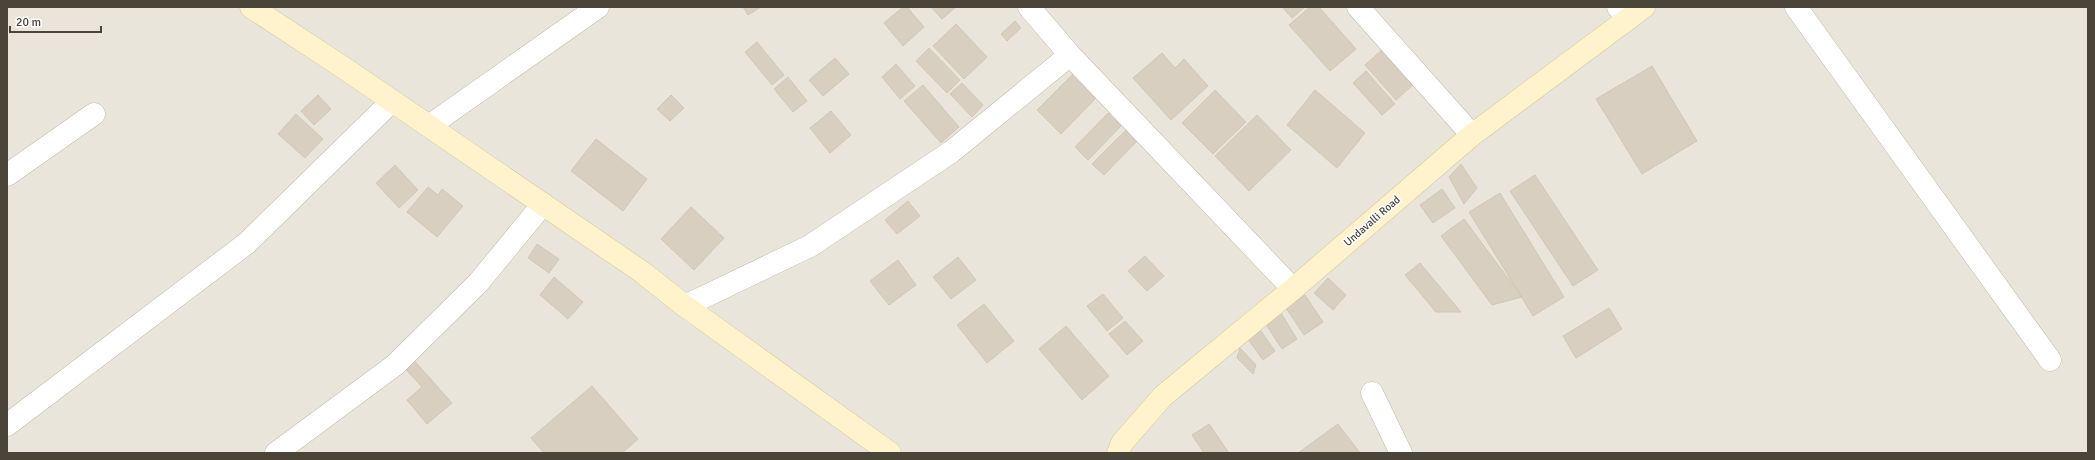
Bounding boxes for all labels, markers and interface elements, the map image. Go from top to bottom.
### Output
scale bar [10,8,101,34]
text: 20 m [16,15,41,30]
street label: Undavalli Road [1341,193,1403,249]

